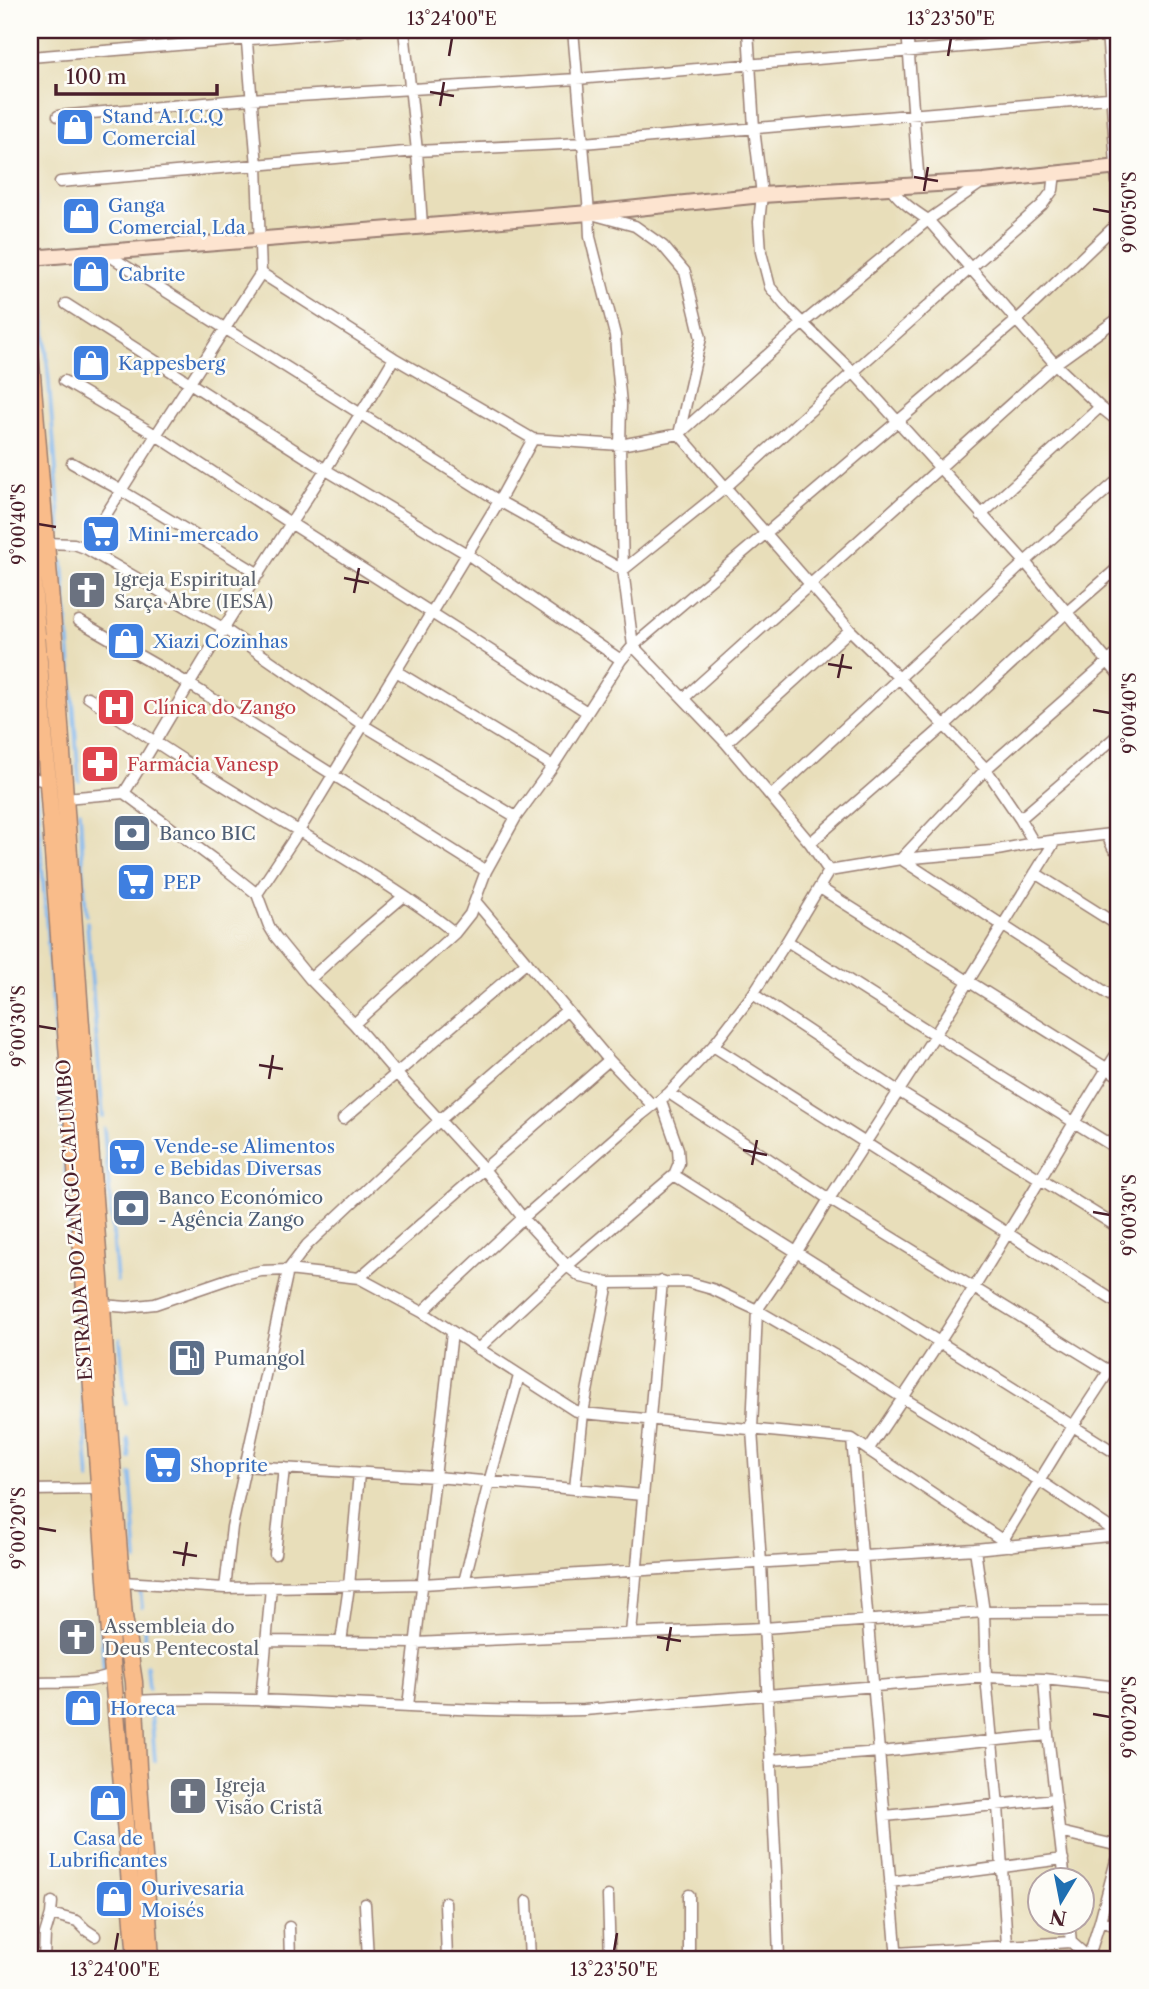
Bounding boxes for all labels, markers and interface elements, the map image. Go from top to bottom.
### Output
text: 13°24'00"E [407,8,497,30]
text: 13°23'50"E [907,8,995,30]
scale bar [56,52,217,96]
text: 100 m [66,64,127,89]
place label: Stand A.I.C.Q Comercial [102,105,224,150]
shop icon: Stand A.I.C.Q Comercial [54,106,96,148]
text: 9°00'50"S [1119,171,1141,253]
place label: Ganga Comercial, Lda [108,194,246,239]
shop icon: Ganga Comercial, Lda [60,195,102,237]
shop icon: Cabrite [70,253,112,295]
place label: Cabrite [118,263,185,286]
shop icon: Kappesberg [70,342,112,384]
place label: Kappesberg [118,352,226,375]
text: 9°00'40"S [8,483,30,565]
supermarket icon: Mini-mercado [80,513,122,555]
place label: Mini-mercado [128,523,259,546]
place label: Igreja Espiritual Sarça Abre (IESA) [114,568,273,613]
church icon: Igreja Espiritual Sarça Abre (IESA) [66,569,108,611]
shop icon: Xiazi Cozinhas [105,620,147,662]
place label: Xiazi Cozinhas [152,630,288,653]
text: 9°00'40"S [1119,672,1141,754]
hospital icon: Clínica do Zango [95,686,137,728]
place label: Clínica do Zango [143,696,296,719]
pharmacy icon: Farmácia Vanesp [79,743,121,785]
place label: Farmácia Vanesp [127,753,279,776]
bank icon: Banco BIC [111,812,153,854]
place label: Banco BIC [159,822,256,845]
supermarket icon: PEP [115,861,157,903]
place label: PEP [163,871,201,894]
text: 9°00'30"S [8,985,30,1067]
street label: ESTRADA DO ZANGO-CALUMBO [52,1058,97,1382]
place label: Vende-se Alimentos e Bebidas Diversas [153,1135,335,1180]
supermarket icon: Vende-se Alimentos e Bebidas Diversas [106,1136,148,1178]
text: 9°00'30"S [1119,1174,1141,1256]
place label: Banco Económico - Agência Zango [158,1186,323,1231]
bank icon: Banco Económico - Agência Zango [110,1187,152,1229]
fuel station icon: Pumangol [166,1337,208,1379]
place label: Pumangol [214,1347,305,1370]
supermarket icon: Shoprite [142,1444,184,1486]
place label: Shoprite [190,1454,268,1477]
text: 9°00'20"S [8,1487,30,1569]
place label: Assembleia do Deus Pentecostal [103,1615,260,1660]
church icon: Assembleia do Deus Pentecostal [56,1616,98,1658]
text: 9°00'20"S [1119,1676,1141,1758]
shop icon: Horeca [62,1687,104,1729]
place label: Horeca [110,1697,176,1720]
place label: Igreja Visão Cristã [214,1774,323,1819]
church icon: Igreja Visão Cristã [167,1775,209,1817]
shop icon: Casa de Lubrificantes [87,1782,129,1824]
place label: Casa de Lubrificantes [49,1827,167,1872]
north arrow [1026,1867,1096,1937]
place label: Ourivesaria Moisés [141,1877,245,1922]
shop icon: Ourivesaria Moisés [93,1878,135,1920]
text: N [1048,1904,1068,1930]
text: 13°24'00"E [70,1959,160,1981]
text: 13°23'50"E [570,1959,658,1981]

